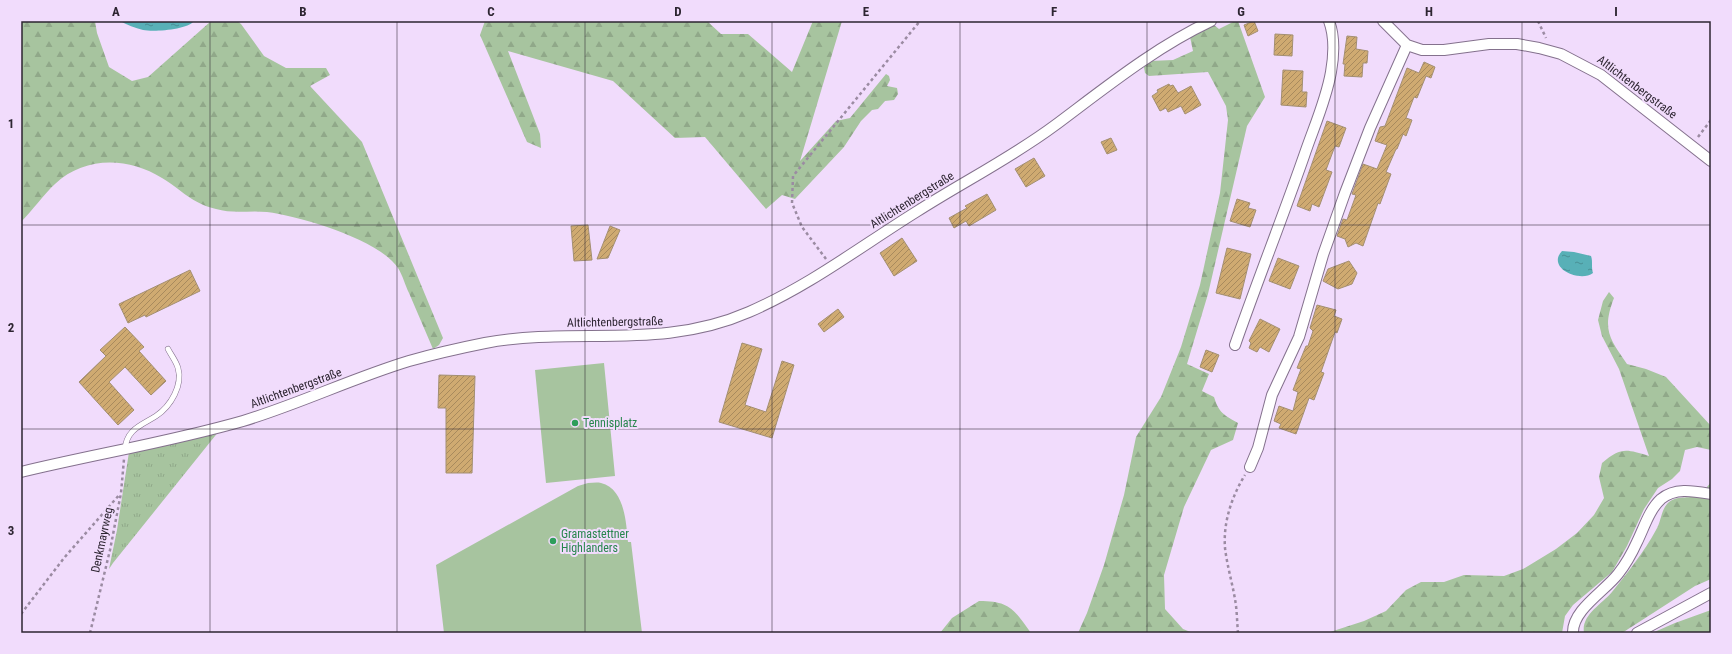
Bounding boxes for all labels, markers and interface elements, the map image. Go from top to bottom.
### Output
text: A [112,4,120,19]
text: B [299,4,307,19]
text: C [487,4,495,19]
text: D [674,4,682,19]
text: E [863,4,870,19]
text: F [1051,4,1057,19]
text: G [1237,4,1245,19]
text: H [1425,4,1433,19]
text: I [1614,4,1618,19]
street label: Altlichtenbergstraße [1594,52,1680,122]
text: 1 [8,116,14,131]
street label: Altlichtenbergstraße [868,168,957,231]
street label: Altlichtenbergstraße [567,314,664,330]
text: 2 [8,320,15,335]
street label: Altlichtenbergstraße [248,365,344,411]
place label: Tennisplatz [583,416,637,430]
marker: Tennisplatz [570,418,580,428]
street label: Denkmayrweg [88,506,116,574]
text: 3 [8,523,14,538]
place label: Gramastettner Highlanders [561,527,629,555]
marker: Gramastettner Highlanders [548,536,558,546]

